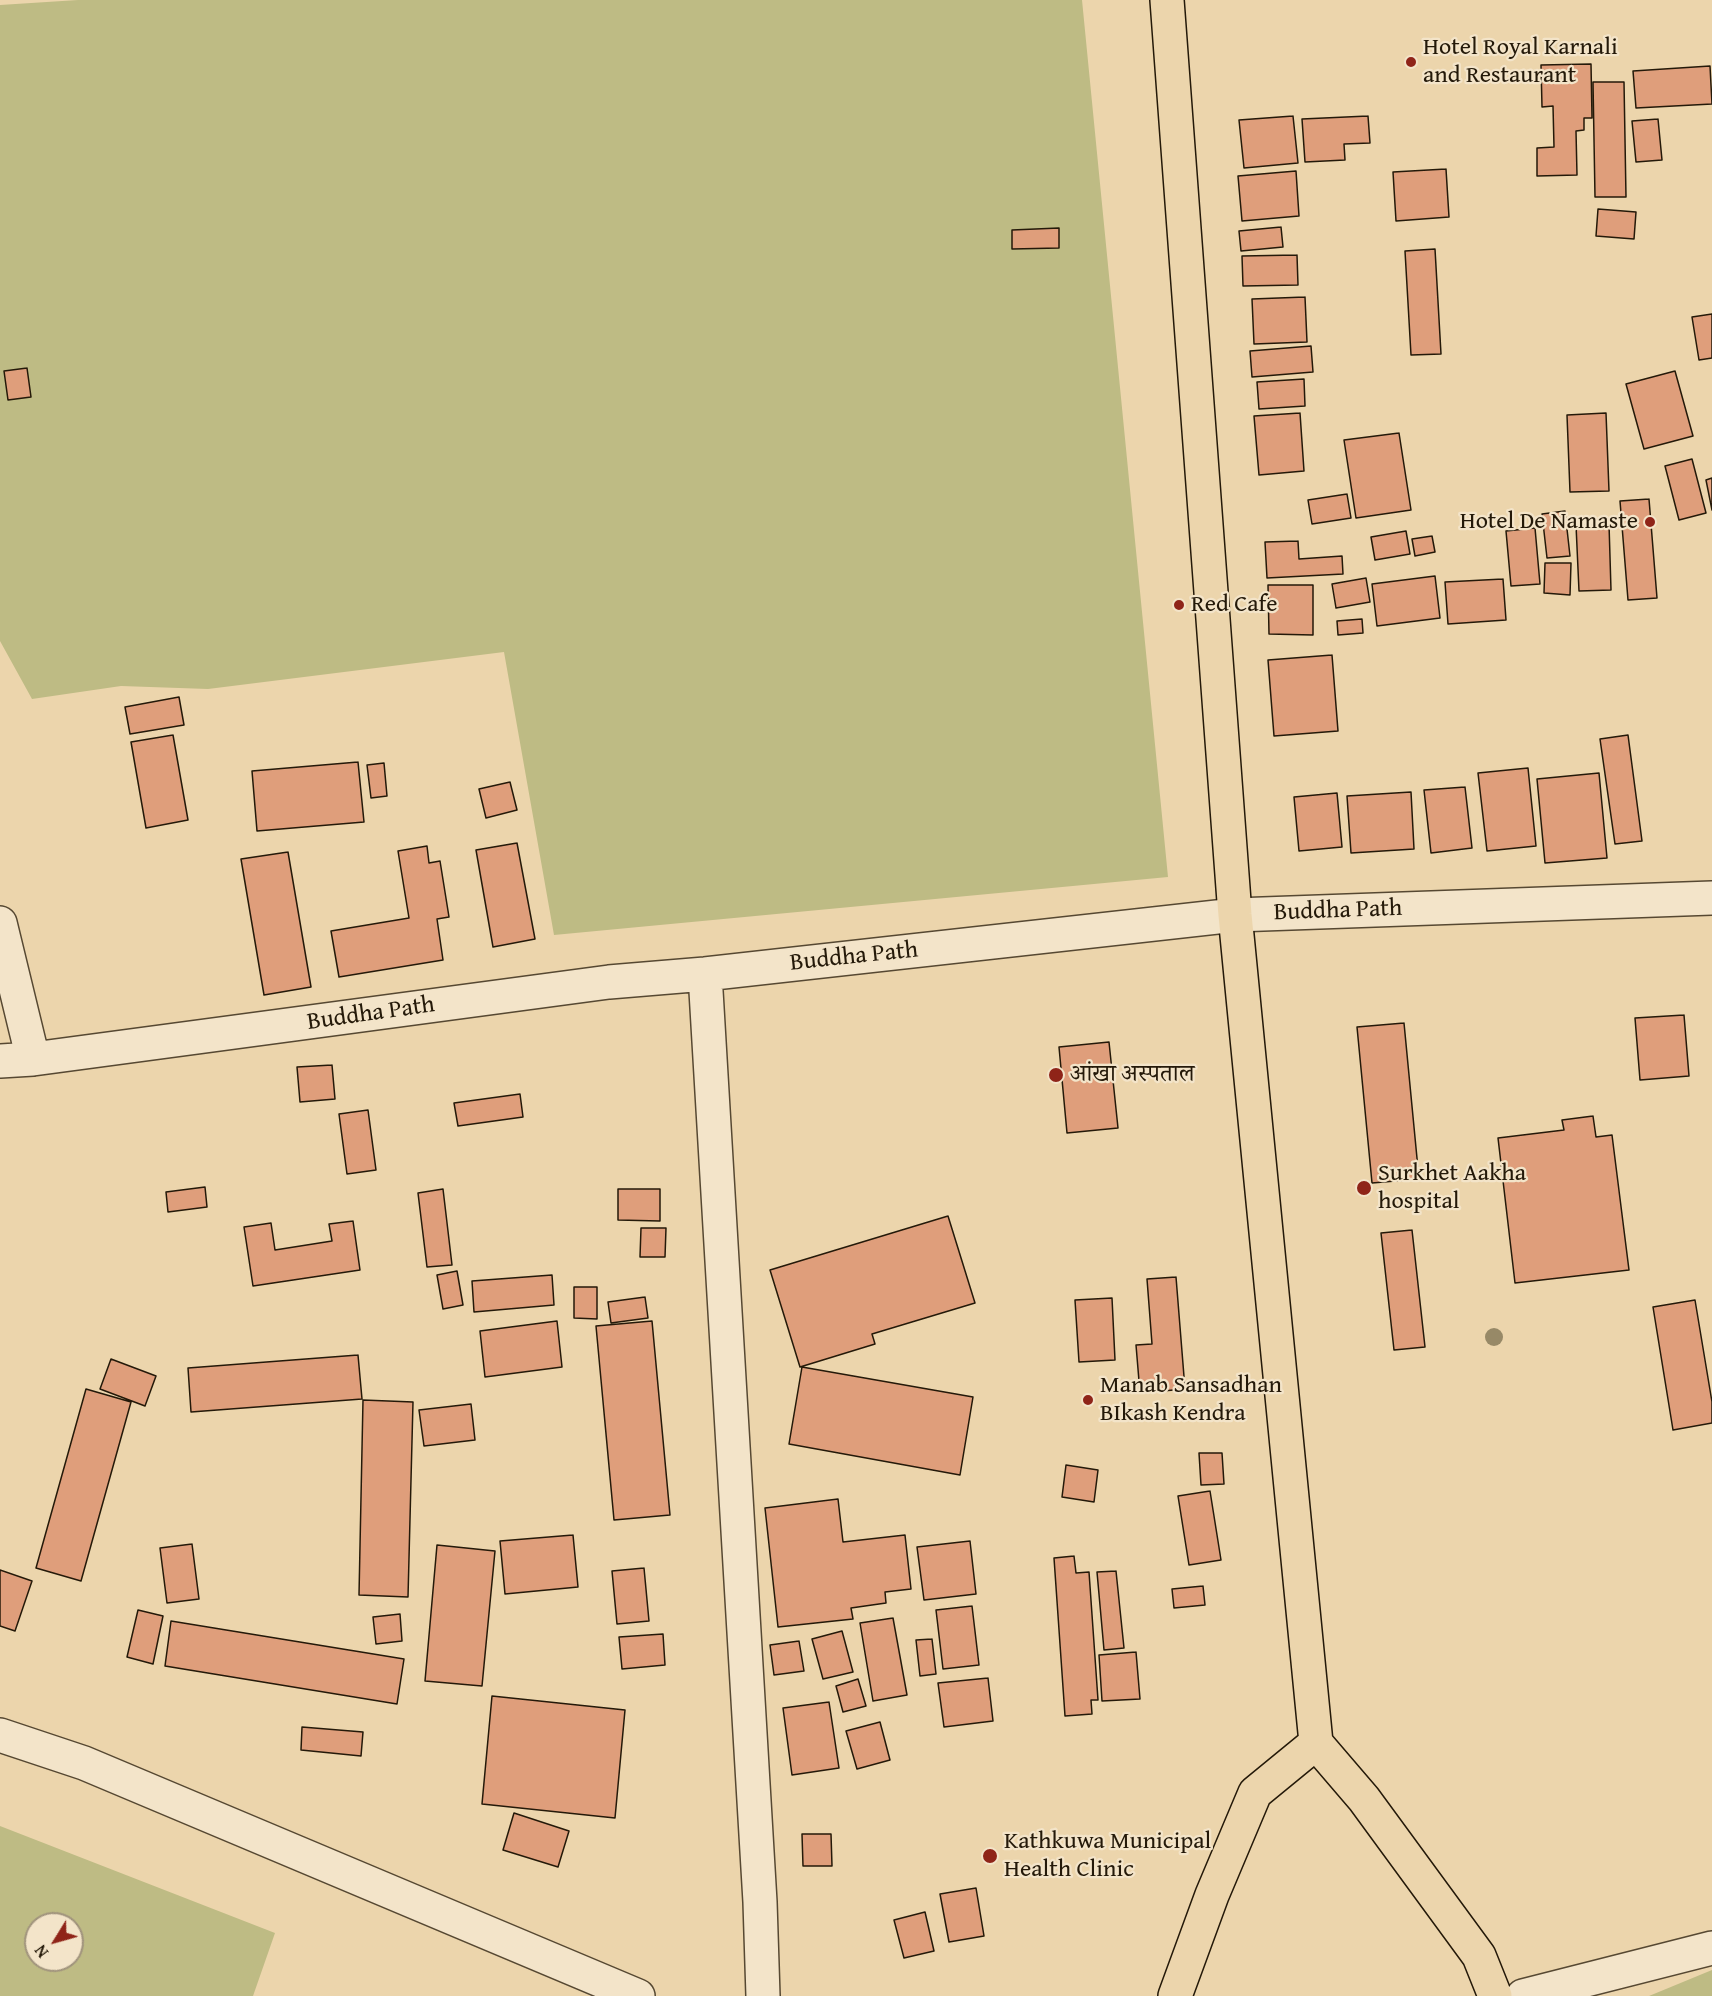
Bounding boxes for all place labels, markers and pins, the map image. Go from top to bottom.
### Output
place label: Hotel Royal Karnali and Restaurant [1423,34,1618,90]
marker: Hotel Royal Karnali and Restaurant [1404,55,1418,69]
place label: Hotel De Namaste [1460,508,1638,536]
marker: Hotel De Namaste [1643,515,1657,529]
place label: Red Cafe [1191,591,1278,619]
marker: Red Cafe [1172,598,1186,612]
place label: आंखा अस्पताल [1070,1061,1194,1089]
marker: आंखा अस्पताल [1047,1066,1065,1084]
place label: Surkhet Aakha hospital [1378,1160,1526,1216]
marker: Surkhet Aakha hospital [1355,1179,1373,1197]
place label: Manab Sansadhan BIkash Kendra [1100,1372,1282,1428]
marker: Manab Sansadhan BIkash Kendra [1081,1393,1095,1407]
place label: Kathkuwa Municipal Health Clinic [1004,1828,1211,1884]
marker: Kathkuwa Municipal Health Clinic [981,1847,999,1865]

